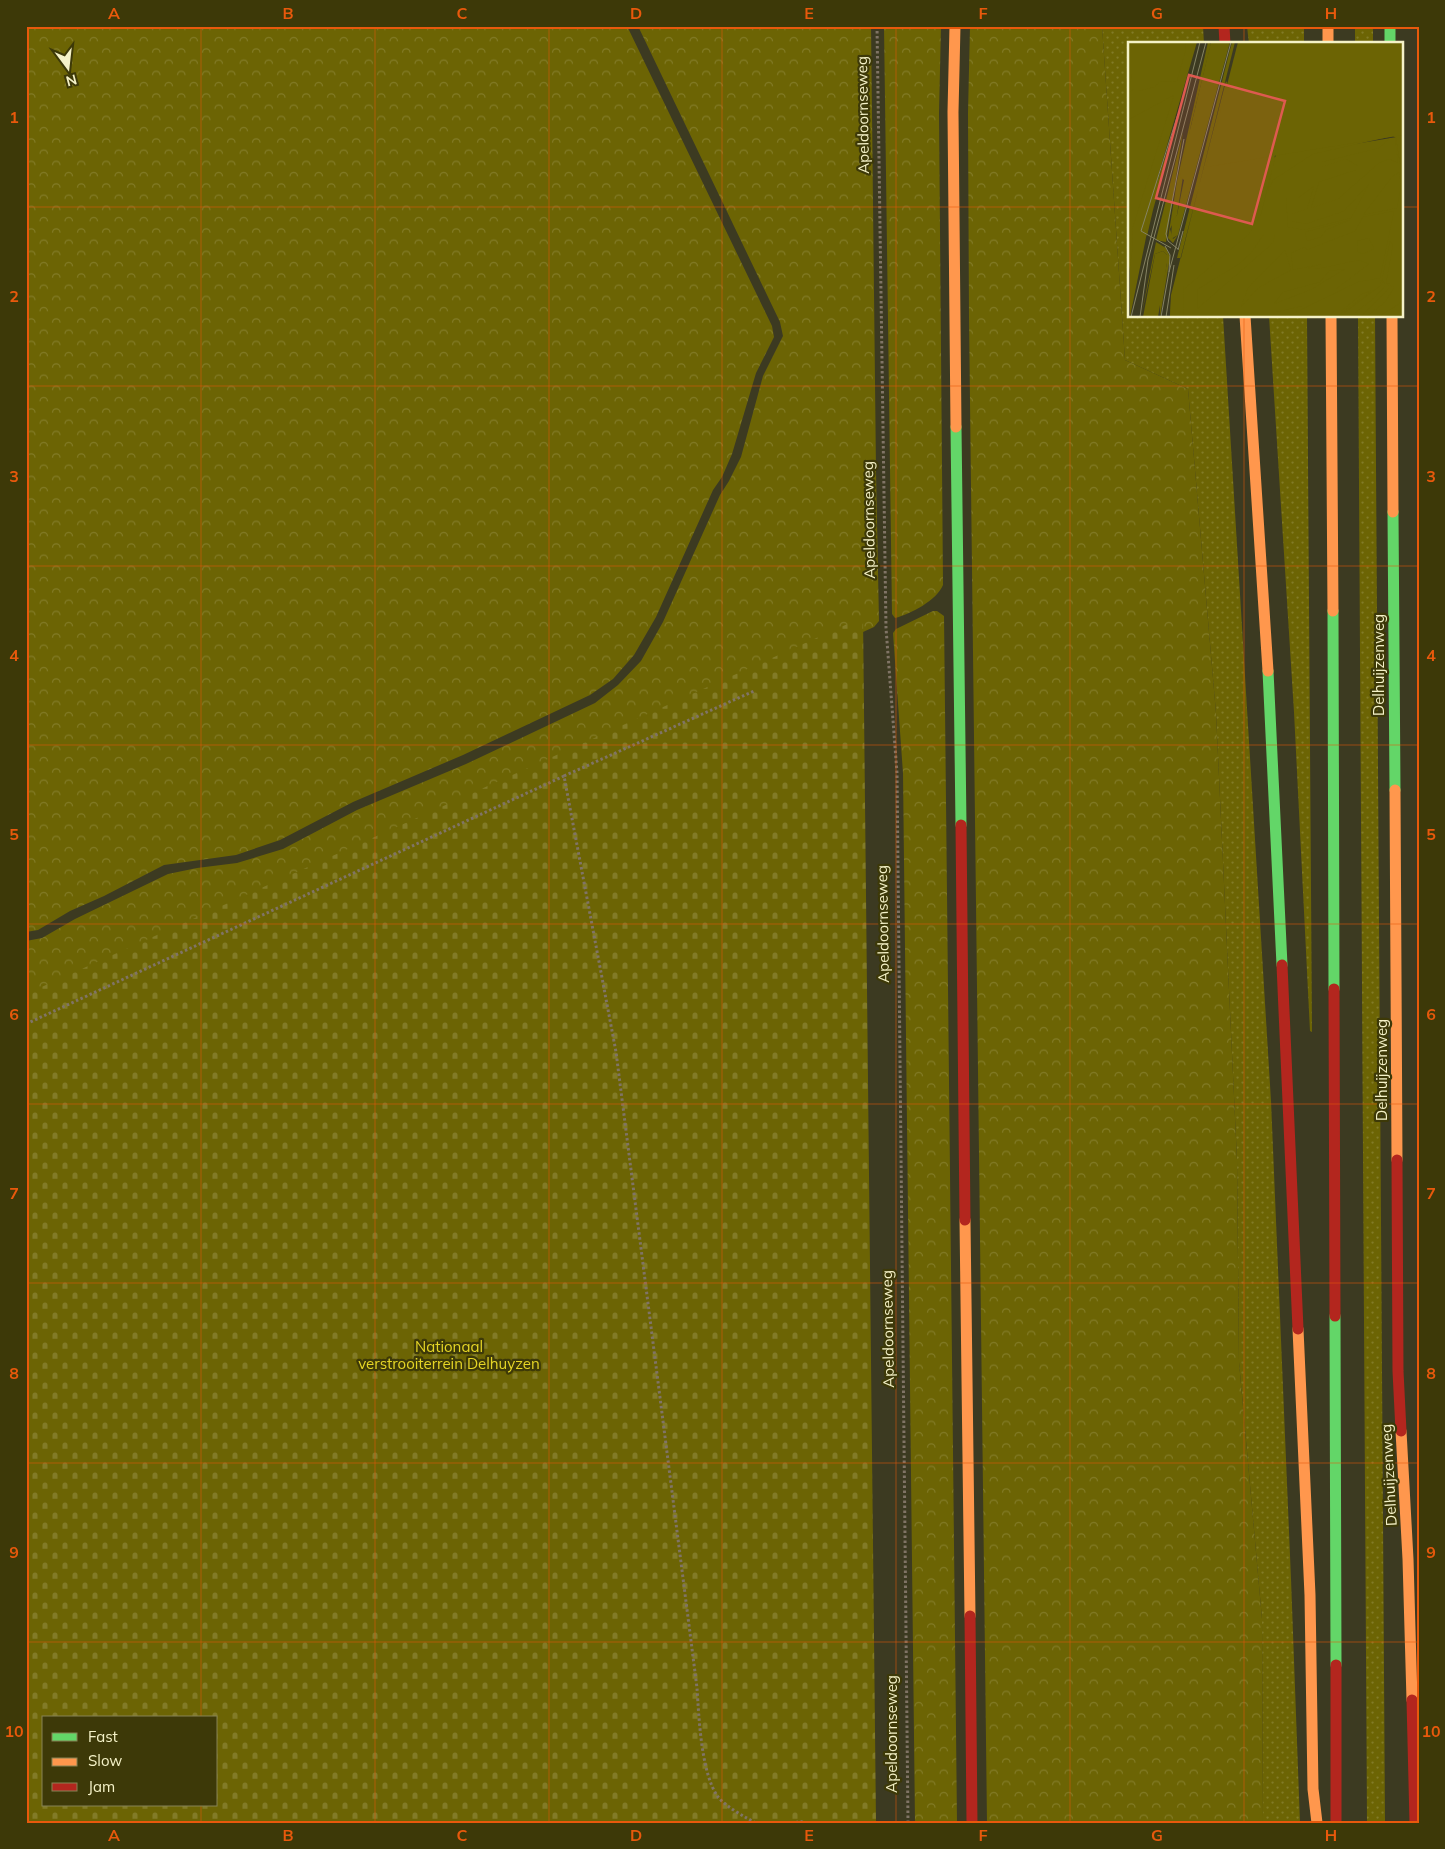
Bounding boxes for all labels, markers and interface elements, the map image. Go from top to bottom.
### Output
text: A [108,3,120,23]
text: B [282,3,294,23]
text: C [457,3,468,23]
text: D [630,3,642,23]
text: E [804,3,814,23]
text: F [978,3,988,23]
text: G [1151,3,1163,23]
text: H [1325,3,1337,23]
north arrow [42,42,92,92]
inset map [1128,42,1402,318]
street label: Apeldoornseweg [852,56,873,174]
text: N [64,70,79,91]
text: 1 [9,107,19,127]
text: 1 [1426,107,1436,127]
text: 2 [9,286,19,306]
text: 2 [1426,286,1436,306]
street label: Apeldoornseweg [858,461,879,579]
text: 3 [9,466,19,486]
text: 3 [1426,466,1436,486]
street label: Delhuijzenweg [1369,614,1388,716]
text: 4 [9,645,19,665]
text: 4 [1426,645,1436,665]
text: 5 [9,824,19,844]
text: 5 [1426,824,1436,844]
street label: Apeldoornseweg [872,865,893,983]
text: 6 [9,1004,19,1024]
text: 6 [1426,1004,1436,1024]
street label: Delhuijzenweg [1372,1019,1391,1121]
text: 7 [9,1183,19,1203]
text: 7 [1426,1183,1436,1203]
street label: Apeldoornseweg [877,1270,898,1388]
park label: Nationaal verstrooiterrein Delhuyzen [358,1337,540,1373]
text: 8 [9,1363,19,1383]
text: 8 [1426,1363,1436,1383]
street label: Delhuijzenweg [1376,1424,1401,1527]
text: 9 [9,1542,19,1562]
text: 9 [1426,1542,1436,1562]
street label: Apeldoornseweg [882,1675,901,1793]
legend [42,1716,218,1806]
text: 10 [4,1721,24,1741]
text: 10 [1421,1721,1441,1741]
text: Fast [88,1727,118,1746]
text: Slow [88,1751,122,1770]
text: Jam [88,1777,115,1796]
text: A [108,1825,120,1845]
text: B [282,1825,294,1845]
text: C [457,1825,468,1845]
text: D [630,1825,642,1845]
text: E [804,1825,814,1845]
text: F [978,1825,988,1845]
text: G [1151,1825,1163,1845]
text: H [1325,1825,1337,1845]

